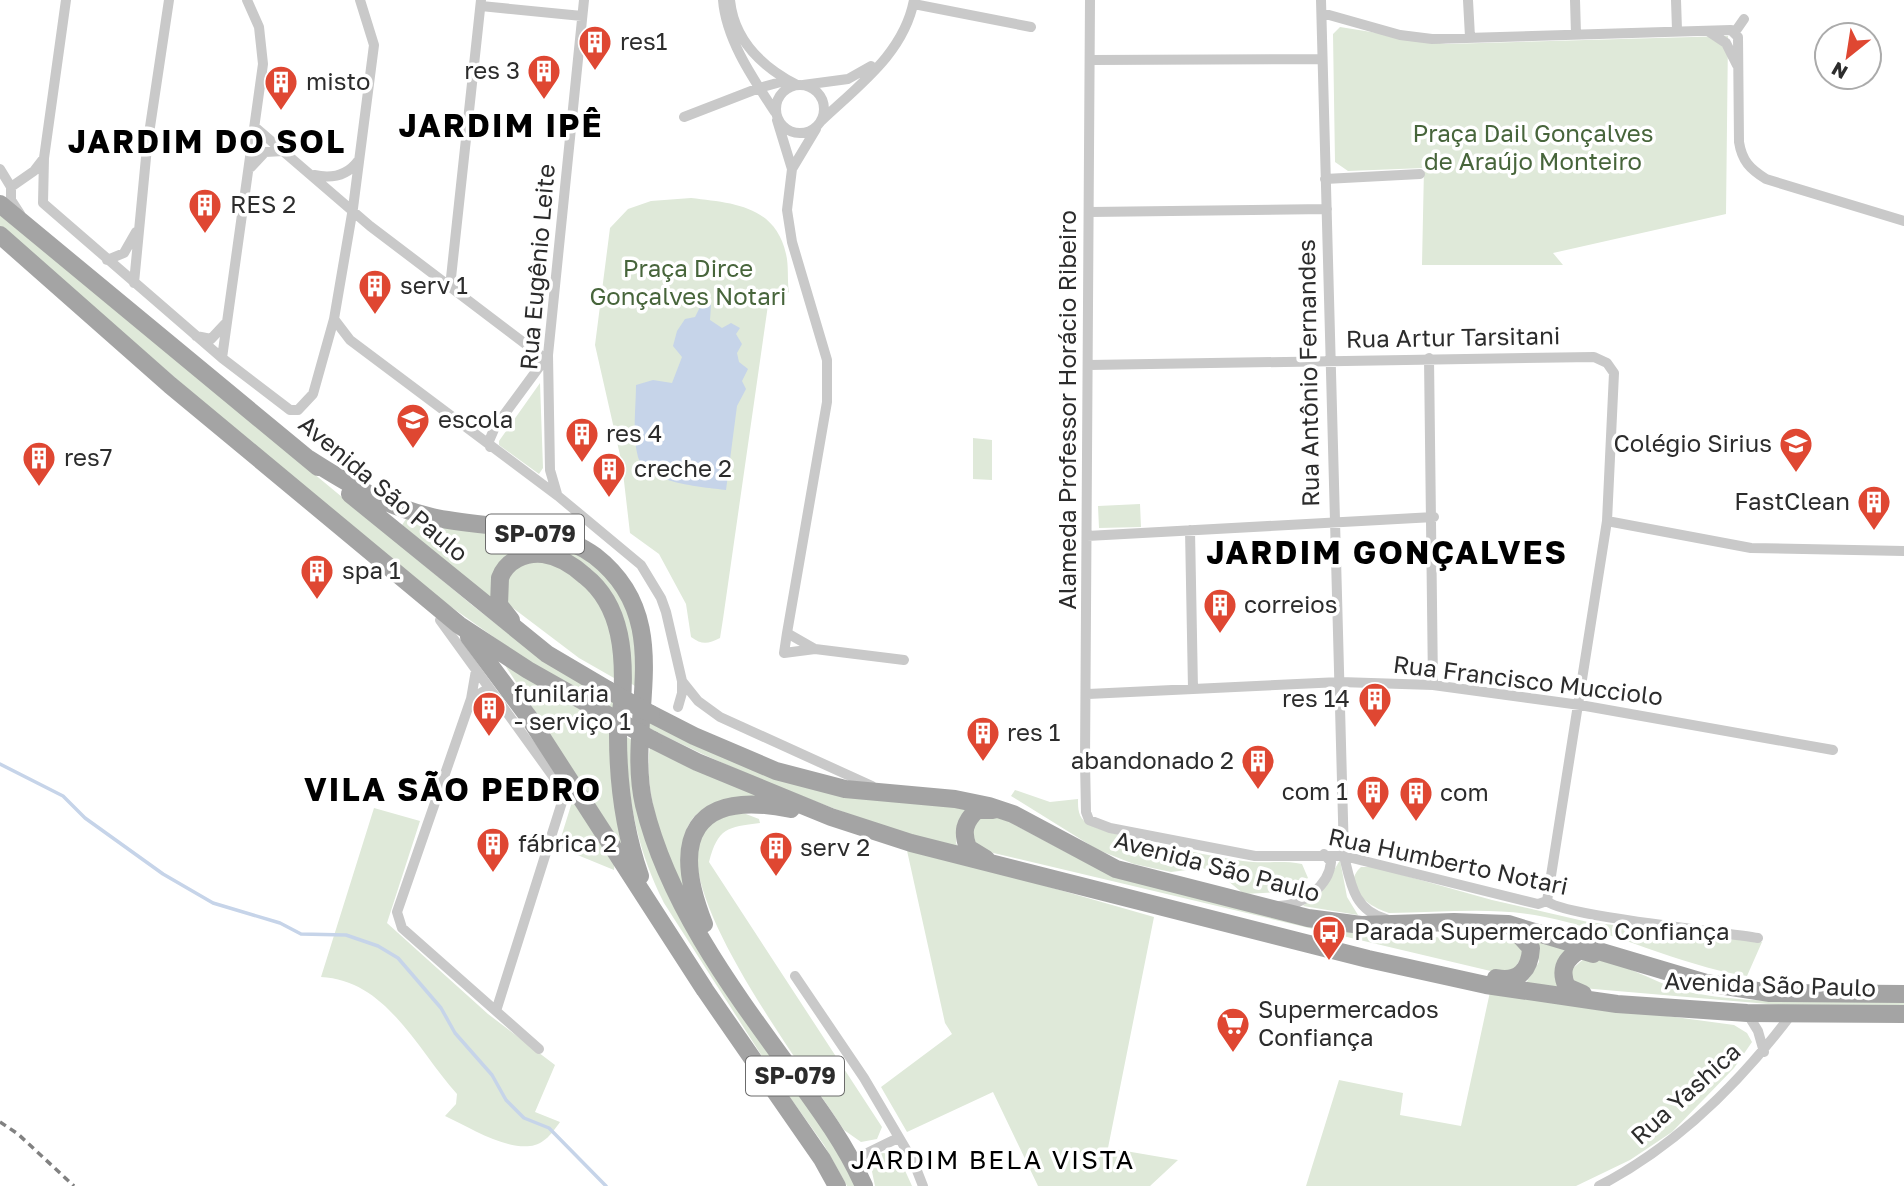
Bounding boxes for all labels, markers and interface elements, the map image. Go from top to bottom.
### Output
north arrow [1813,21,1883,91]
building icon: res1 [576,23,614,72]
place label: res1 [620,26,667,55]
building icon: res 3 [525,52,563,101]
place label: res 3 [464,55,520,84]
text: N [1827,58,1851,85]
building icon: misto [262,63,300,112]
place label: misto [306,66,370,95]
district label: JARDIM IPÊ [399,106,603,144]
park label: Praça Dail Gonçalves de Araújo Monteiro [1412,118,1654,175]
district label: JARDIM DO SOL [68,122,346,160]
street label: Rua Eugênio Leite [513,163,560,371]
building icon: RES 2 [186,186,224,235]
place label: RES 2 [230,189,296,218]
street label: Alameda Professor Horácio Ribeiro [1052,210,1081,610]
street label: Rua Antônio Fernandes [1291,239,1324,507]
park label: Praça Dirce Gonçalves Notari [589,253,787,310]
building icon: serv 1 [356,267,394,316]
place label: serv 1 [400,270,468,299]
street label: Rua Artur Tarsitani [1346,320,1560,353]
school or university icon: escola [394,401,432,450]
place label: escola [438,404,513,433]
street label: Avenida São Paulo [294,409,474,567]
building icon: res 4 [563,415,601,464]
place label: res 4 [606,418,662,447]
school or university icon: Colégio Sirius [1777,425,1815,474]
place label: Colégio Sirius [1614,428,1772,457]
building icon: res7 [20,439,58,488]
place label: res7 [64,442,112,471]
building icon: creche 2 [590,450,628,499]
place label: creche 2 [634,453,732,482]
building icon: FastClean [1855,483,1893,532]
place label: FastClean [1734,486,1850,515]
road number: SP-079 [486,514,584,554]
district label: JARDIM GONÇALVES [1206,533,1568,571]
building icon: spa 1 [298,552,336,601]
place label: spa 1 [342,555,401,584]
building icon: correios [1201,586,1239,635]
place label: correios [1244,589,1337,618]
street label: Rua Francisco Mucciolo [1392,649,1665,710]
place label: funilaria - serviço 1 [514,678,631,735]
building icon: res 14 [1356,680,1394,729]
place label: res 14 [1282,683,1350,712]
building icon: funilaria - serviço 1 [470,689,508,738]
building icon: res 1 [964,714,1002,763]
place label: res 1 [1007,717,1060,746]
building icon: abandonado 2 [1239,742,1277,791]
place label: abandonado 2 [1071,745,1234,774]
district label: VILA SÃO PEDRO [304,770,602,808]
building icon: com 1 [1354,773,1392,822]
building icon: com [1397,774,1435,823]
place label: com 1 [1282,776,1348,805]
place label: com [1440,777,1489,806]
street label: Rua Humberto Notari [1326,821,1571,900]
street label: Avenida São Paulo [1111,824,1323,907]
building icon: fábrica 2 [474,825,512,874]
place label: fábrica 2 [518,828,617,857]
building icon: serv 2 [757,829,795,878]
place label: serv 2 [800,832,870,861]
bus stop icon: Parada Supermercado Confiança [1310,913,1348,962]
place label: Parada Supermercado Confiança [1354,916,1730,945]
street label: Avenida São Paulo [1664,965,1876,1002]
place label: Supermercados Confiança [1258,994,1439,1051]
supermarket icon: Supermercados Confiança [1214,1005,1252,1054]
street label: Rua Yashica [1624,1036,1746,1150]
road number: SP-079 [746,1056,844,1096]
district label: JARDIM BELA VISTA [851,1144,1135,1175]

